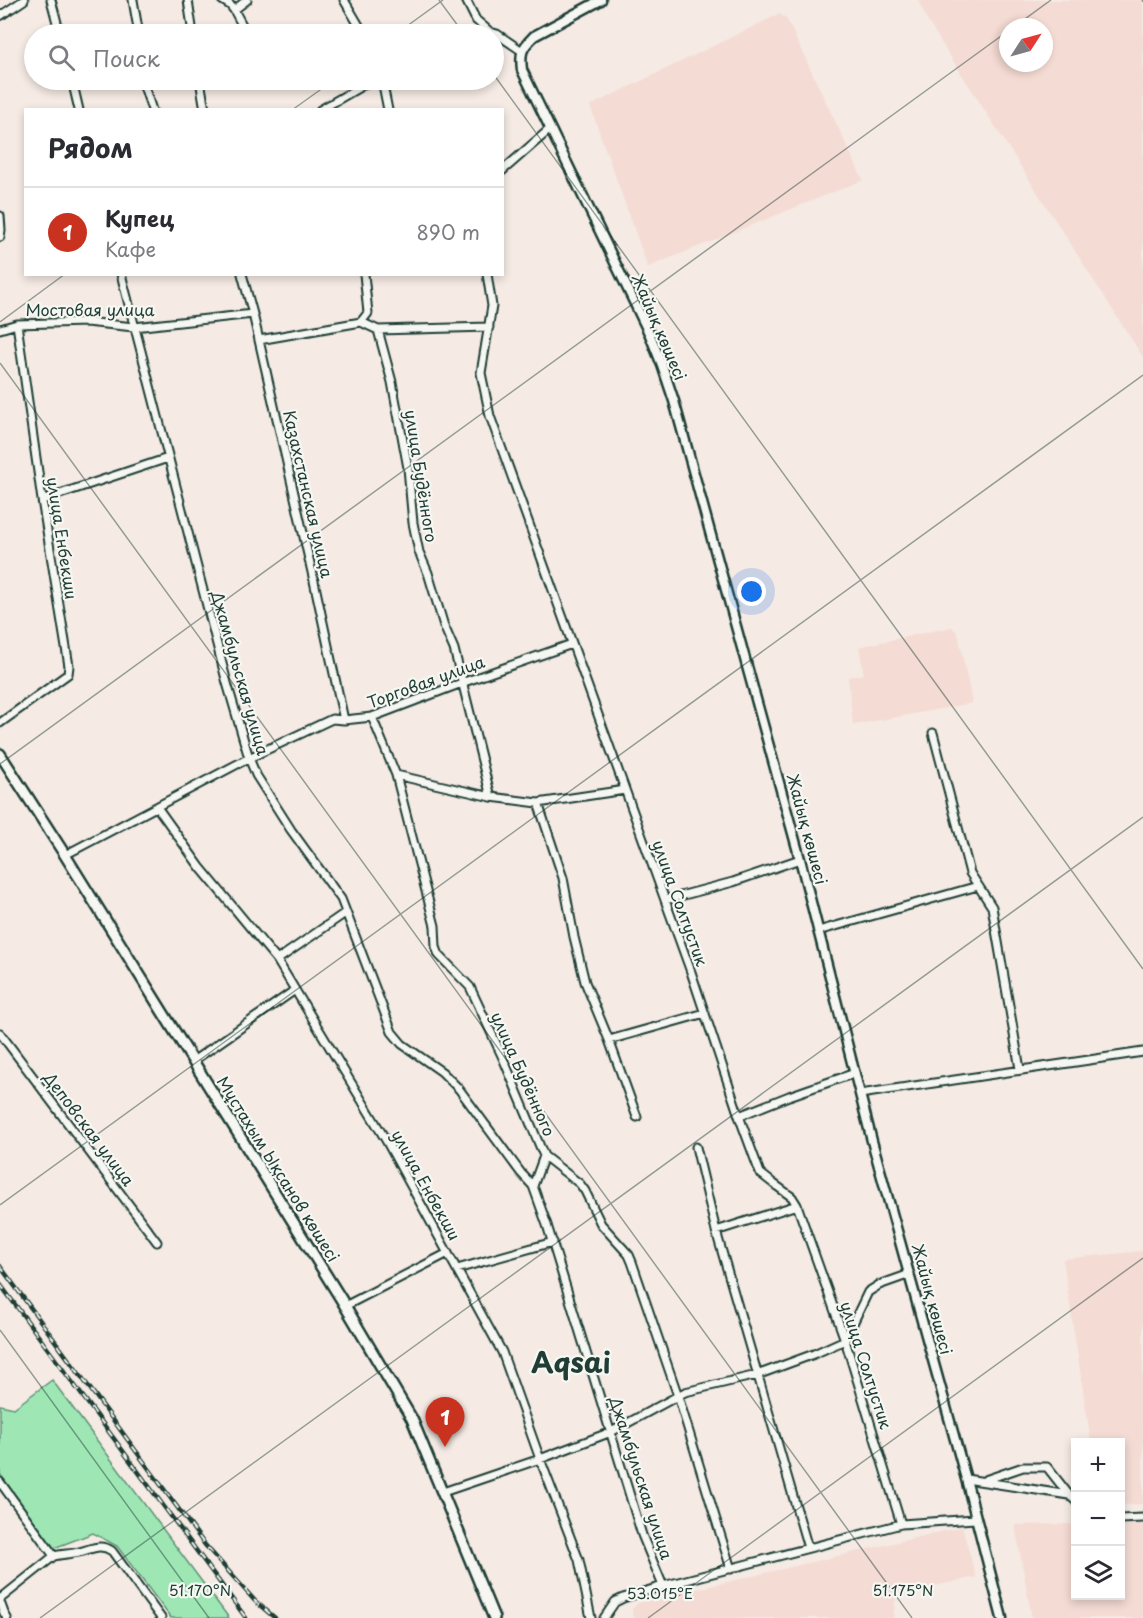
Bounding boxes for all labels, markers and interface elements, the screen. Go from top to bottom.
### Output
north arrow [999,18,1053,72]
search box [24,24,504,90]
icon: search [45,41,78,74]
text: Поиск [93,41,160,74]
text: Рядом [48,128,133,167]
text: Купец [105,201,174,234]
text: 1 [63,217,72,247]
text: 890 m [417,217,480,247]
text: Кафе [105,234,156,264]
street label: Жайық көшесі [627,269,693,384]
street label: Мостовая улица [25,297,155,321]
street label: Казахстанская улица [278,408,340,580]
street label: улица Будённого [400,408,444,544]
street label: улица Енбекши [41,475,84,601]
your location [737,577,766,606]
street label: Джамбульская улица [206,587,276,758]
street label: Торговая улица [364,649,488,713]
street label: Жайық көшесі [782,771,834,887]
street label: улица Солтустик [647,836,715,970]
street label: улица Будённого [486,1007,562,1140]
street label: Деповская улица [38,1065,141,1191]
street label: Мұстахым Ықсанов көшесі [212,1071,346,1266]
street label: улица Енбекши [386,1125,467,1244]
street label: Жайық көшесі [907,1241,959,1357]
street label: улица Солтустик [835,1298,899,1432]
district label: Aqsai [531,1340,611,1383]
street label: Джамбульская улица [604,1392,680,1562]
pin: 1 [426,1398,464,1447]
map controls [1071,1438,1125,1600]
button: + [1071,1438,1125,1492]
button: − [1071,1492,1125,1546]
button: layers [1071,1546,1125,1600]
text: 51.170°N [169,1578,231,1601]
text: 51.175°N [873,1578,933,1601]
text: 53.015°E [627,1581,693,1604]

